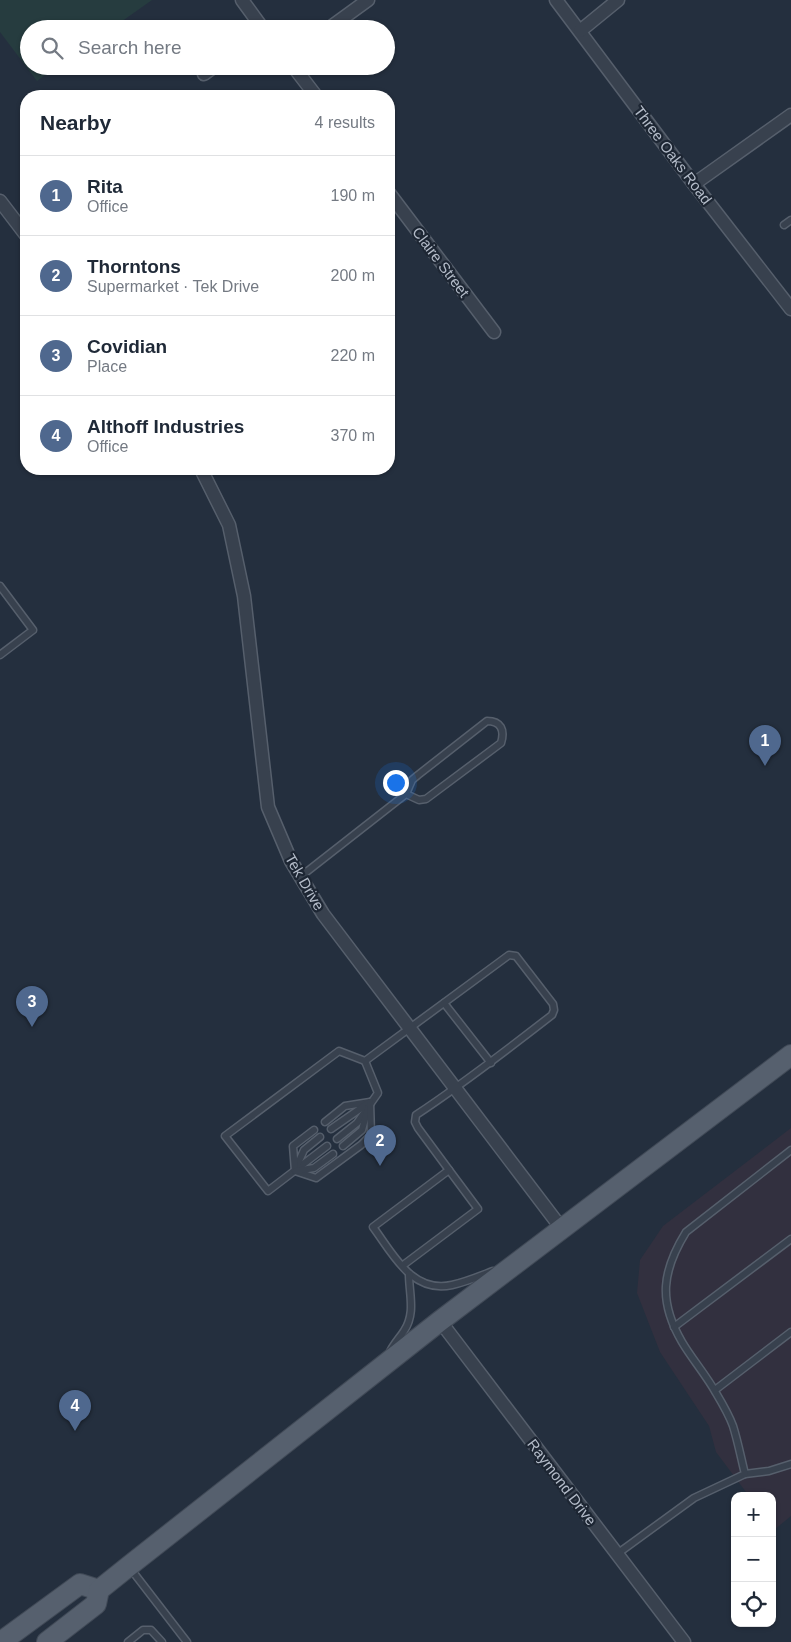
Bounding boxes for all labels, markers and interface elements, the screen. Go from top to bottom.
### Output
search box [20,20,395,75]
icon: search [38,34,66,62]
text: Search here [78,37,182,58]
street label: Three Oaks Road [631,103,715,207]
text: Nearby [40,111,111,134]
text: 4 results [315,114,375,131]
text: Rita [87,176,123,197]
text: 1 [52,187,60,204]
text: 190 m [331,187,375,204]
text: Office [87,198,129,215]
street label: Claire Street [409,224,473,301]
text: Thorntons [87,256,181,277]
text: 2 [52,267,60,284]
text: 200 m [331,267,375,284]
text: Supermarket · Tek Drive [87,278,259,295]
text: Covidian [87,336,167,357]
text: 3 [52,347,60,364]
text: 220 m [331,347,375,364]
text: Place [87,358,127,375]
text: Althoff Industries [87,416,244,437]
text: 4 [52,427,60,444]
text: 370 m [331,427,375,444]
text: Office [87,438,129,455]
pin: 1 [749,725,781,766]
your location [383,770,409,796]
street label: Tek Drive [282,851,328,913]
pin: 3 [16,986,48,1027]
pin: 2 [364,1125,396,1166]
pin: 4 [59,1390,91,1431]
street label: Raymond Drive [524,1436,600,1528]
map controls [731,1492,776,1627]
button: + [731,1492,776,1537]
button: − [731,1537,776,1582]
button: locate [731,1582,776,1627]

